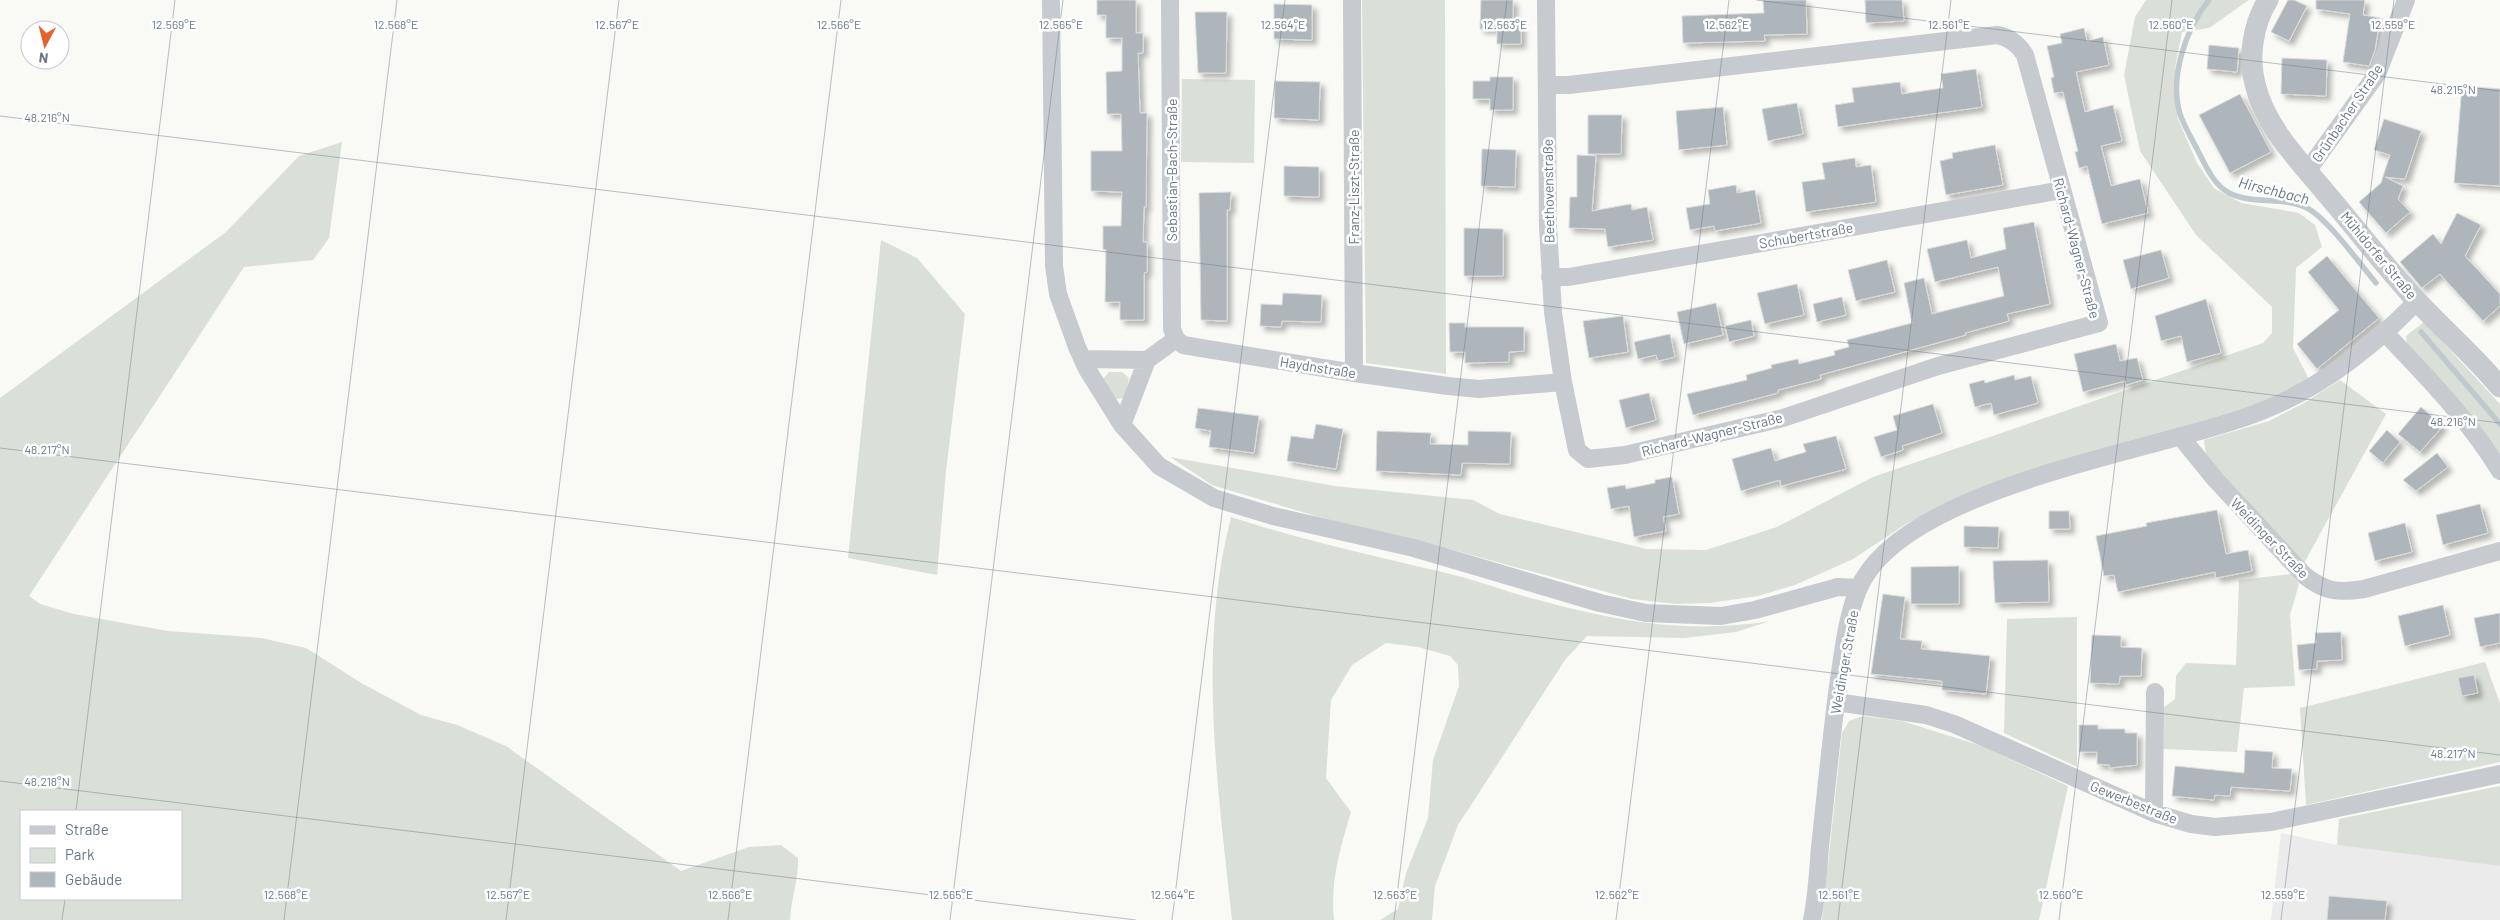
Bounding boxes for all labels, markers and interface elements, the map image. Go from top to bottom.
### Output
text: 12.569°E [152,17,196,31]
text: 12.568°E [374,17,418,31]
text: 12.567°E [595,17,639,31]
text: 12.566°E [817,17,861,31]
text: 12.565°E [1039,17,1083,31]
text: 12.564°E [1261,17,1305,31]
text: 12.563°E [1483,17,1527,31]
text: 12.562°E [1705,17,1749,31]
text: 12.561°E [1928,17,1970,31]
text: 12.560°E [2149,17,2193,31]
text: 12.559°E [2371,17,2415,31]
north arrow [20,20,70,70]
text: N [38,49,49,67]
street label: Grünbacher Straße [2308,61,2386,165]
text: 48.215°N [2430,82,2476,96]
street label: Sebastian-Bach-Straße [1163,99,1180,241]
text: 48.216°N [24,110,70,124]
street label: Franz-Liszt-Straße [1345,130,1362,244]
street label: Beethovenstraße [1539,139,1557,243]
water label: Hirschbach [2237,173,2311,207]
street label: Richard-Wagner-Straße [2050,176,2104,320]
street label: Mühldorfer Straße [2337,208,2421,302]
street label: Schubertstraße [1758,218,1854,252]
street label: Haydnstraße [1279,353,1357,381]
street label: Richard-Wagner-Straße [1640,408,1784,460]
text: 48.216°N [2430,414,2476,428]
text: 48.217°N [24,442,70,456]
street label: Weidinger Straße [2227,494,2313,582]
street label: Weidinger Straße [1827,609,1861,715]
text: 48.217°N [2430,746,2476,760]
text: 48.218°N [24,774,70,788]
street label: Gewerbestraße [2088,777,2180,827]
legend [20,810,182,900]
text: Straße [65,820,109,838]
text: Park [65,845,95,863]
text: Gebäude [65,870,122,888]
text: 12.568°E [264,887,308,901]
text: 12.567°E [486,887,530,901]
text: 12.566°E [708,887,752,901]
text: 12.565°E [929,887,973,901]
text: 12.564°E [1151,887,1195,901]
text: 12.563°E [1373,887,1417,901]
text: 12.562°E [1595,887,1639,901]
text: 12.561°E [1818,887,1860,901]
text: 12.560°E [2039,887,2083,901]
text: 12.559°E [2261,887,2305,901]

